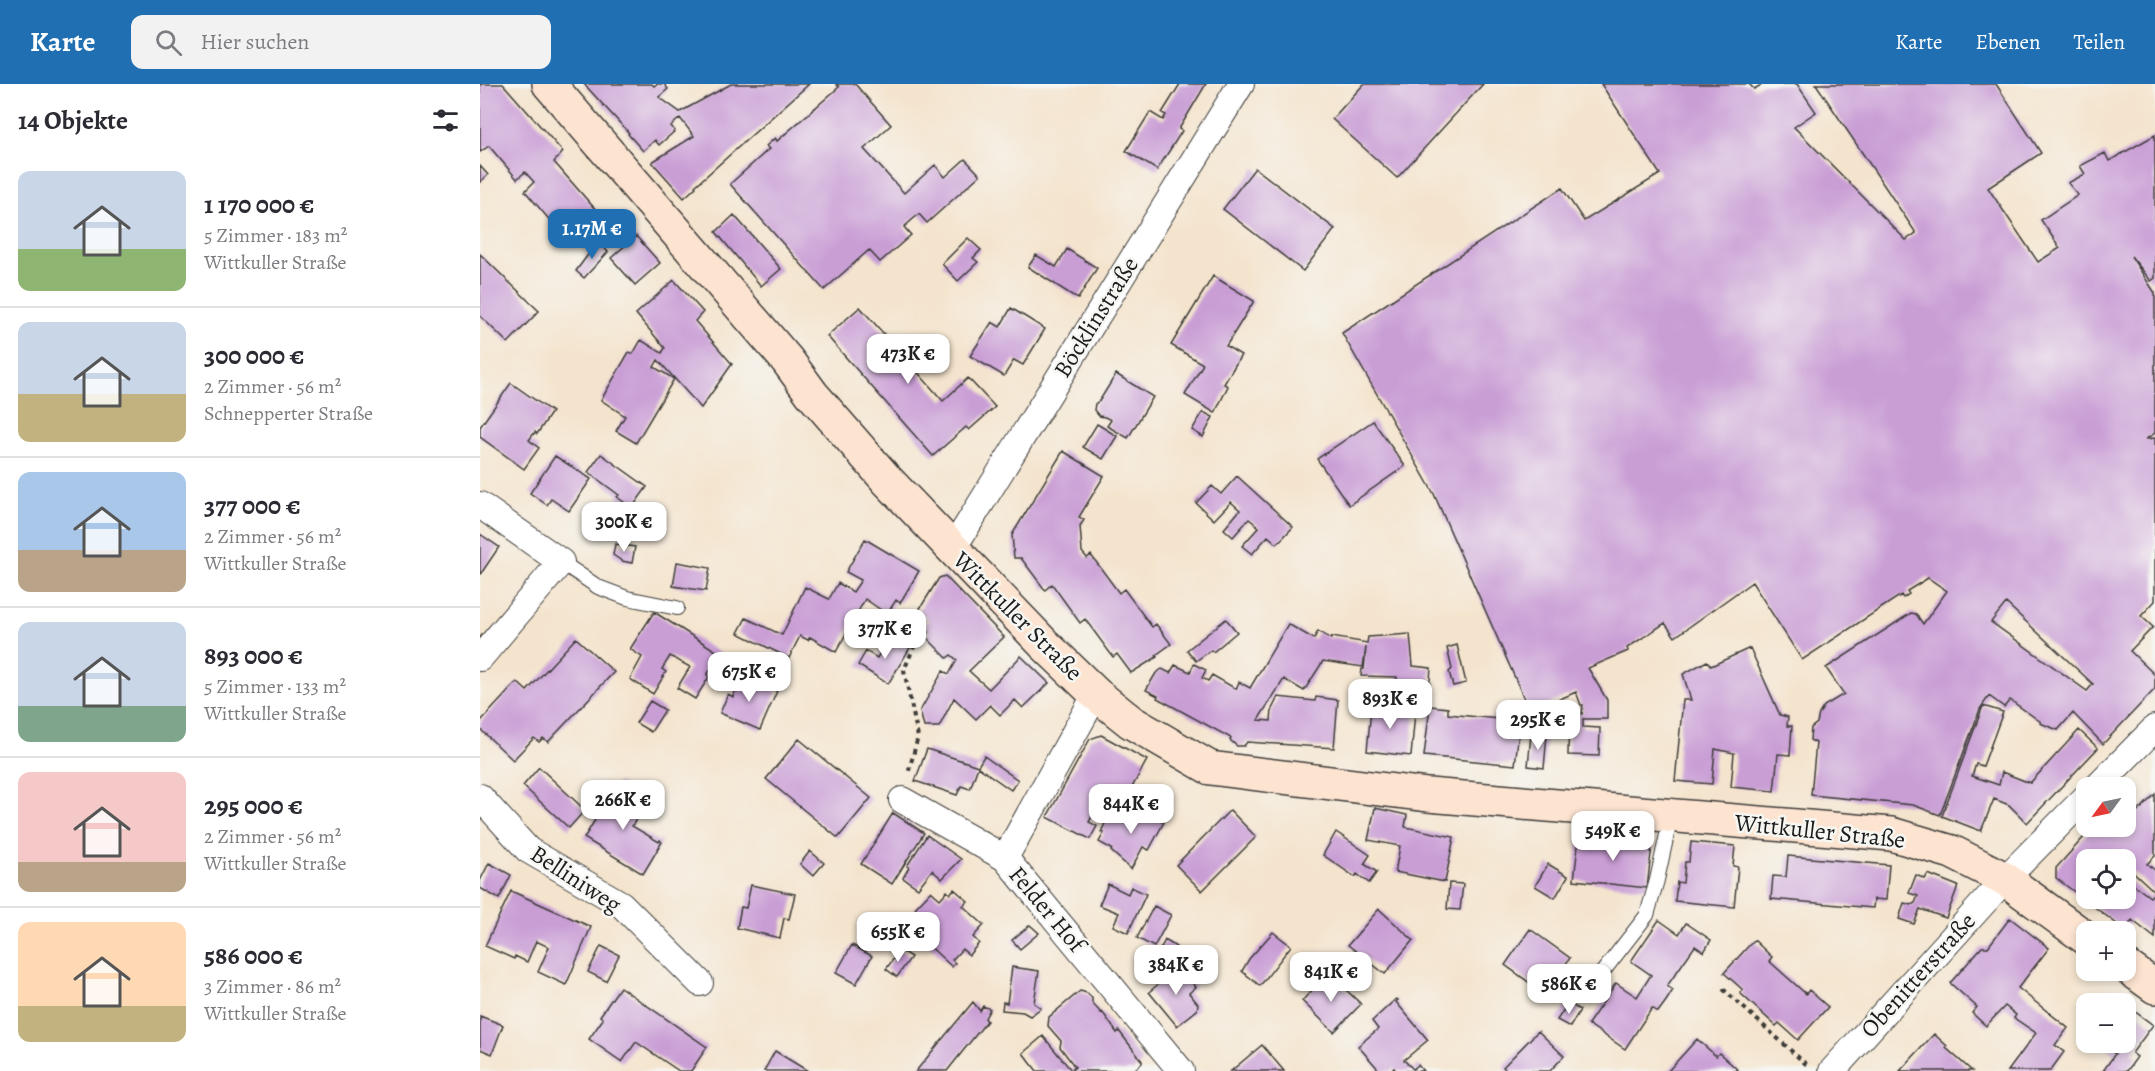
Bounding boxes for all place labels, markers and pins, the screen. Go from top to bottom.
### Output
pin: 1.17M € [537,209,647,260]
pin: 473K € [859,334,957,385]
pin: 300K € [575,502,673,553]
pin: 377K € [836,609,934,660]
pin: 675K € [700,652,798,703]
pin: 893K € [1341,679,1439,730]
pin: 295K € [1489,700,1587,751]
pin: 266K € [574,780,672,831]
pin: 844K € [1082,784,1180,835]
pin: 549K € [1564,811,1662,862]
pin: 655K € [849,912,947,963]
pin: 384K € [1127,945,1225,996]
pin: 841K € [1282,952,1380,1003]
pin: 586K € [1520,964,1618,1015]

